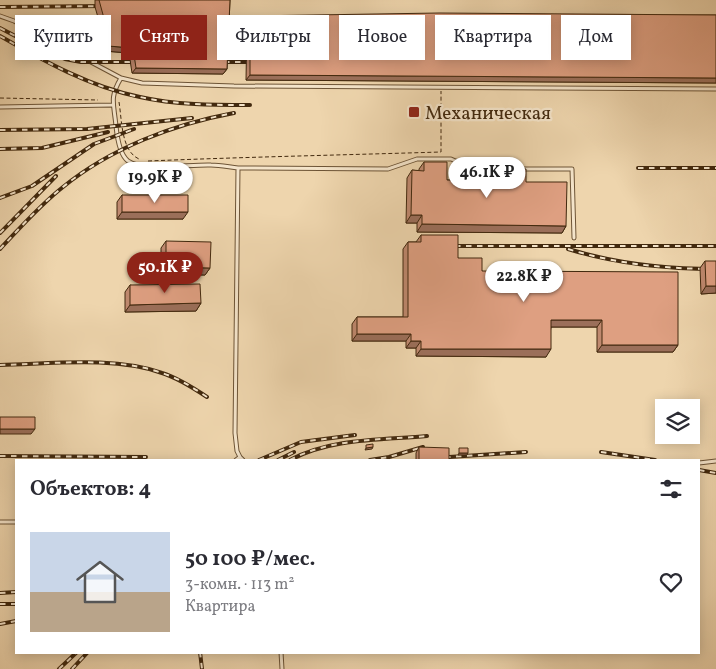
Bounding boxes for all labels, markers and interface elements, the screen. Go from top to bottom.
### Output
chip: Купить [15,15,111,60]
chip: Снять [121,15,207,60]
chip: Фильтры [217,15,329,60]
chip: Новое [339,15,425,60]
chip: Квартира [435,15,551,60]
chip: Дом [561,15,631,60]
place label: Механическая [425,101,551,127]
marker: Механическая [407,105,421,119]
pin: 46.1K ₽ [441,156,533,199]
pin: 19.9K ₽ [109,162,201,204]
text: 46.1K ₽ [459,162,515,184]
text: 19.9K ₽ [128,167,182,189]
pin: 50.1K ₽ [119,252,211,294]
text: 50.1K ₽ [138,257,192,279]
pin: 22.8K ₽ [478,260,570,303]
text: 22.8K ₽ [496,266,552,288]
map controls [655,399,700,444]
button: layers [655,399,700,444]
text: Объектов: 4 [30,475,151,504]
icon: filters [657,475,685,503]
text: 50 100 ₽/мес. [185,545,315,574]
icon: home [70,552,130,612]
icon: heart [657,568,685,596]
text: 3-комн. · 113 m² [185,574,294,596]
text: Квартира [185,596,255,618]

